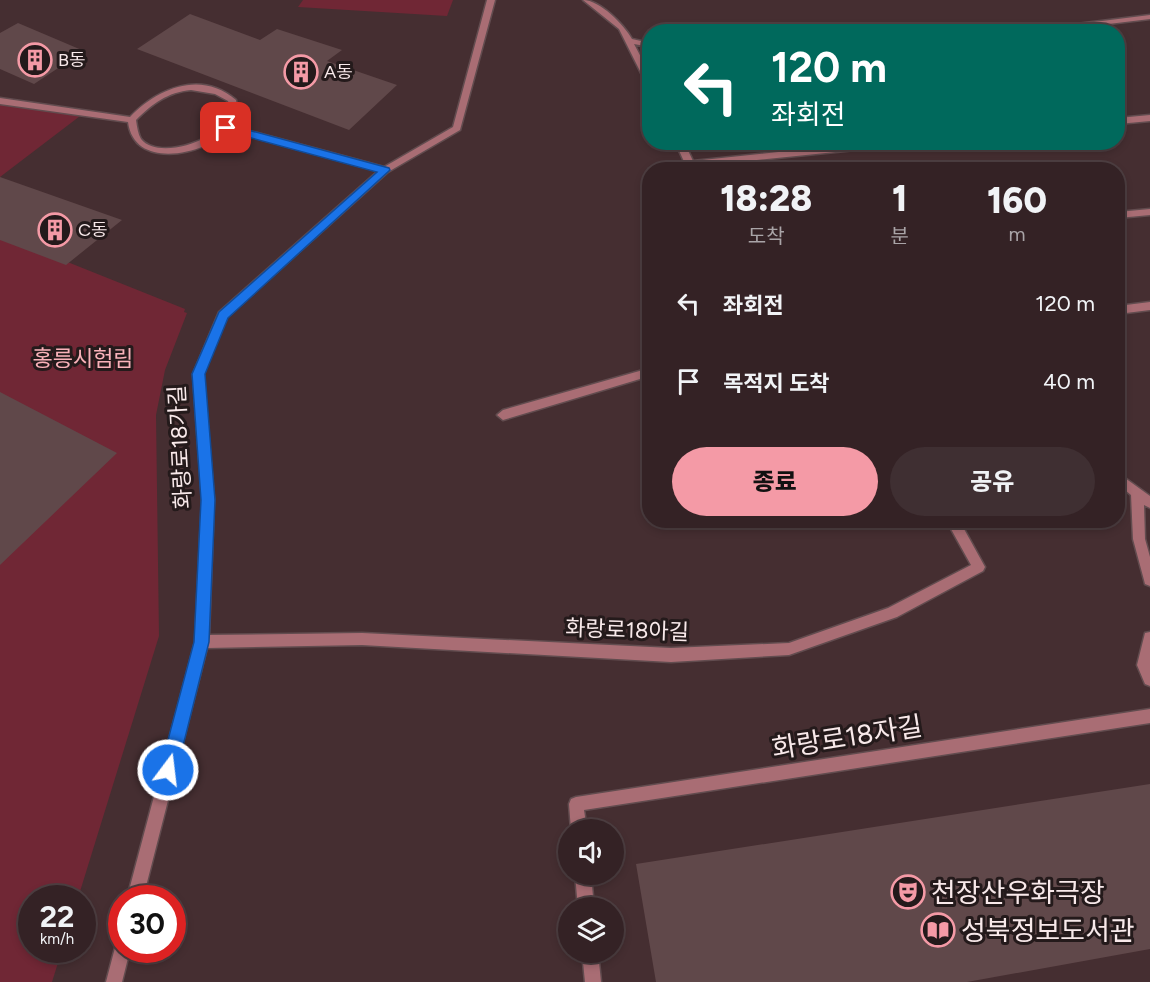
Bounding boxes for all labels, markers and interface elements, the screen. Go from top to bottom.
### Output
building icon: B동 [17,42,53,78]
text: 120 m [771,42,887,93]
icon: left [672,48,750,126]
place label: B동 [58,49,86,71]
building icon: A동 [283,54,319,90]
place label: A동 [324,61,353,83]
text: 좌회전 [771,98,846,131]
pin [200,102,251,153]
icon: arrive [209,111,242,144]
text: 18:28 [720,177,812,220]
text: 1 [892,177,907,220]
text: 160 [987,179,1047,222]
building icon: C동 [37,212,73,248]
place label: C동 [78,219,108,241]
text: m [1008,222,1025,246]
text: 도착 [748,224,785,248]
text: 분 [890,224,909,248]
icon: left [672,287,705,320]
text: 120 m [1035,290,1095,317]
text: 좌회전 [723,292,784,319]
park label: 홍릉시험림 [32,345,134,372]
icon: arrive [672,365,705,398]
text: 40 m [1043,368,1095,395]
text: 목적지 도착 [723,370,829,397]
street label: 화랑로18가길 [163,384,197,510]
button: 종료 [672,447,878,516]
button: 공유 [890,447,1095,516]
street label: 화랑로18아길 [565,614,689,646]
street label: 화랑로18자길 [769,709,925,765]
position arrow [136,738,200,802]
map controls [558,819,624,963]
button: sound [558,819,624,885]
theatre icon: 천장산우화극장 [890,874,926,910]
place label: 천장산우화극장 [931,876,1105,909]
speed limit sign: 30 [108,885,186,963]
button: layers [558,897,624,963]
text: 22 [40,898,74,935]
library icon: 성북정보도서관 [920,912,956,948]
place label: 성북정보도서관 [961,914,1135,947]
text: km/h [40,930,74,948]

